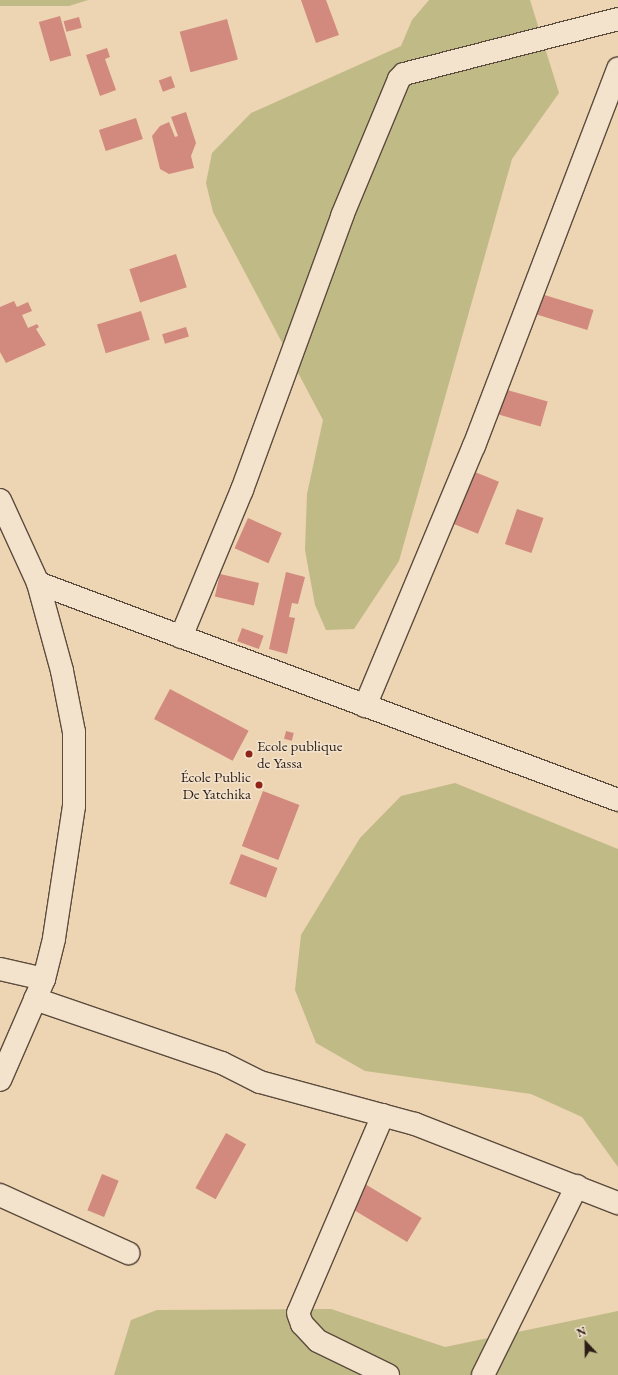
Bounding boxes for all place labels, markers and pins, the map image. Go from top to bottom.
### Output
place label: Ecole publique de Yassa [257,736,343,771]
marker: Ecole publique de Yassa [244,749,254,759]
place label: École Public De Yatchika [180,767,251,802]
marker: École Public De Yatchika [254,780,264,790]

